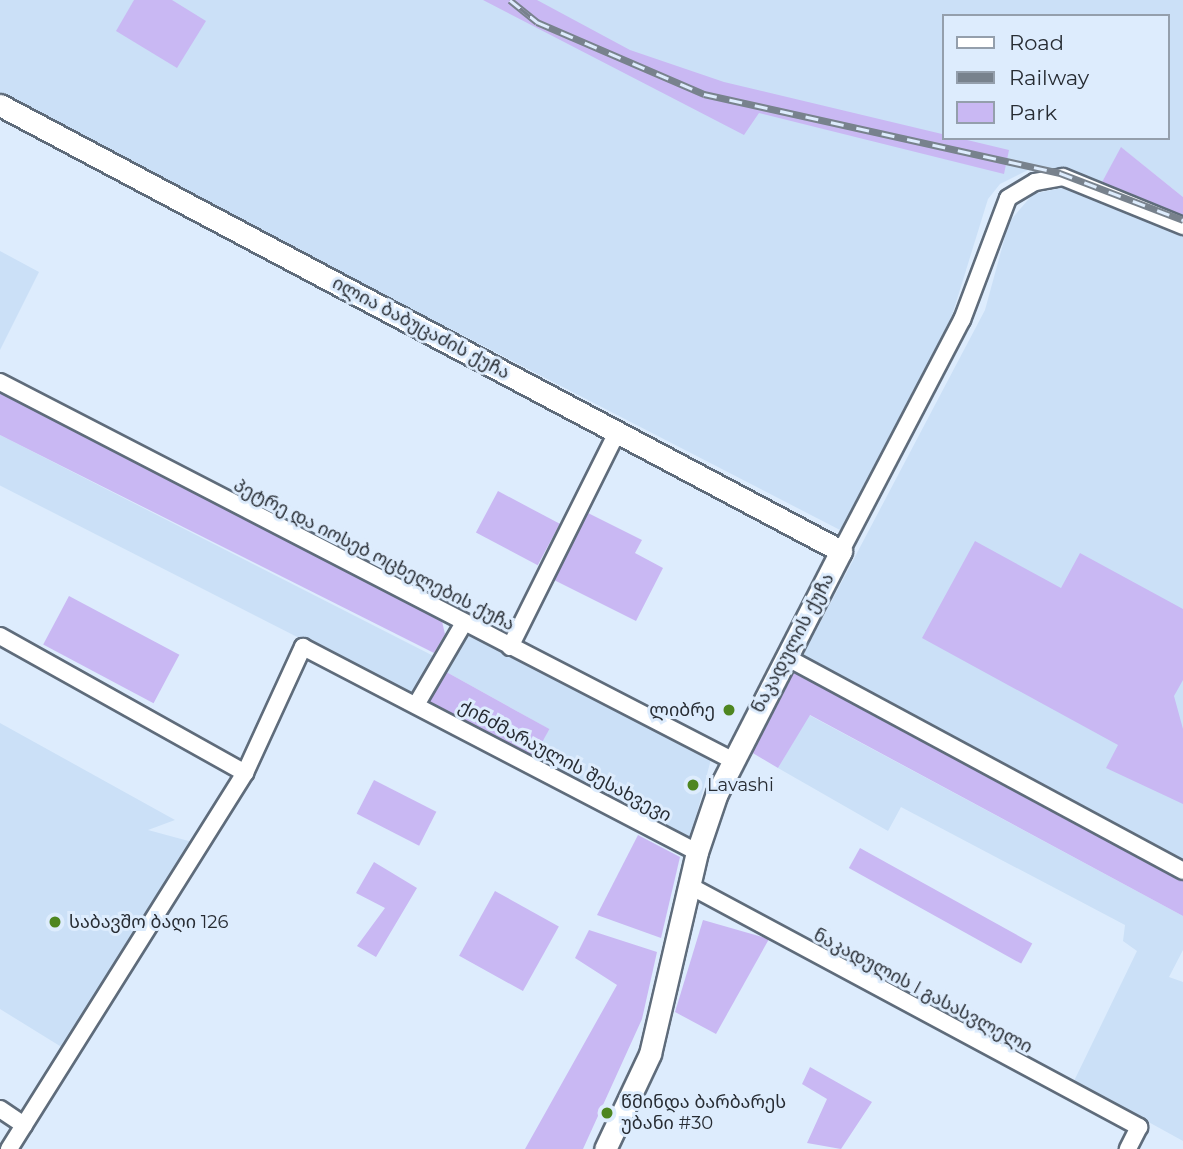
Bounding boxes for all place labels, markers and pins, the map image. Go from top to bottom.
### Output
place label: ლიბრე [649,699,715,721]
marker: ლიბრე [721,702,737,718]
place label: Lavashi [707,774,774,796]
marker: Lavashi [685,777,701,793]
place label: საბავშო ბაღი 126 [69,911,229,933]
marker: საბავშო ბაღი 126 [47,914,63,930]
place label: წმინდა ბარბარეს უბანი #30 [621,1092,786,1134]
marker: წმინდა ბარბარეს უბანი #30 [599,1105,615,1121]

